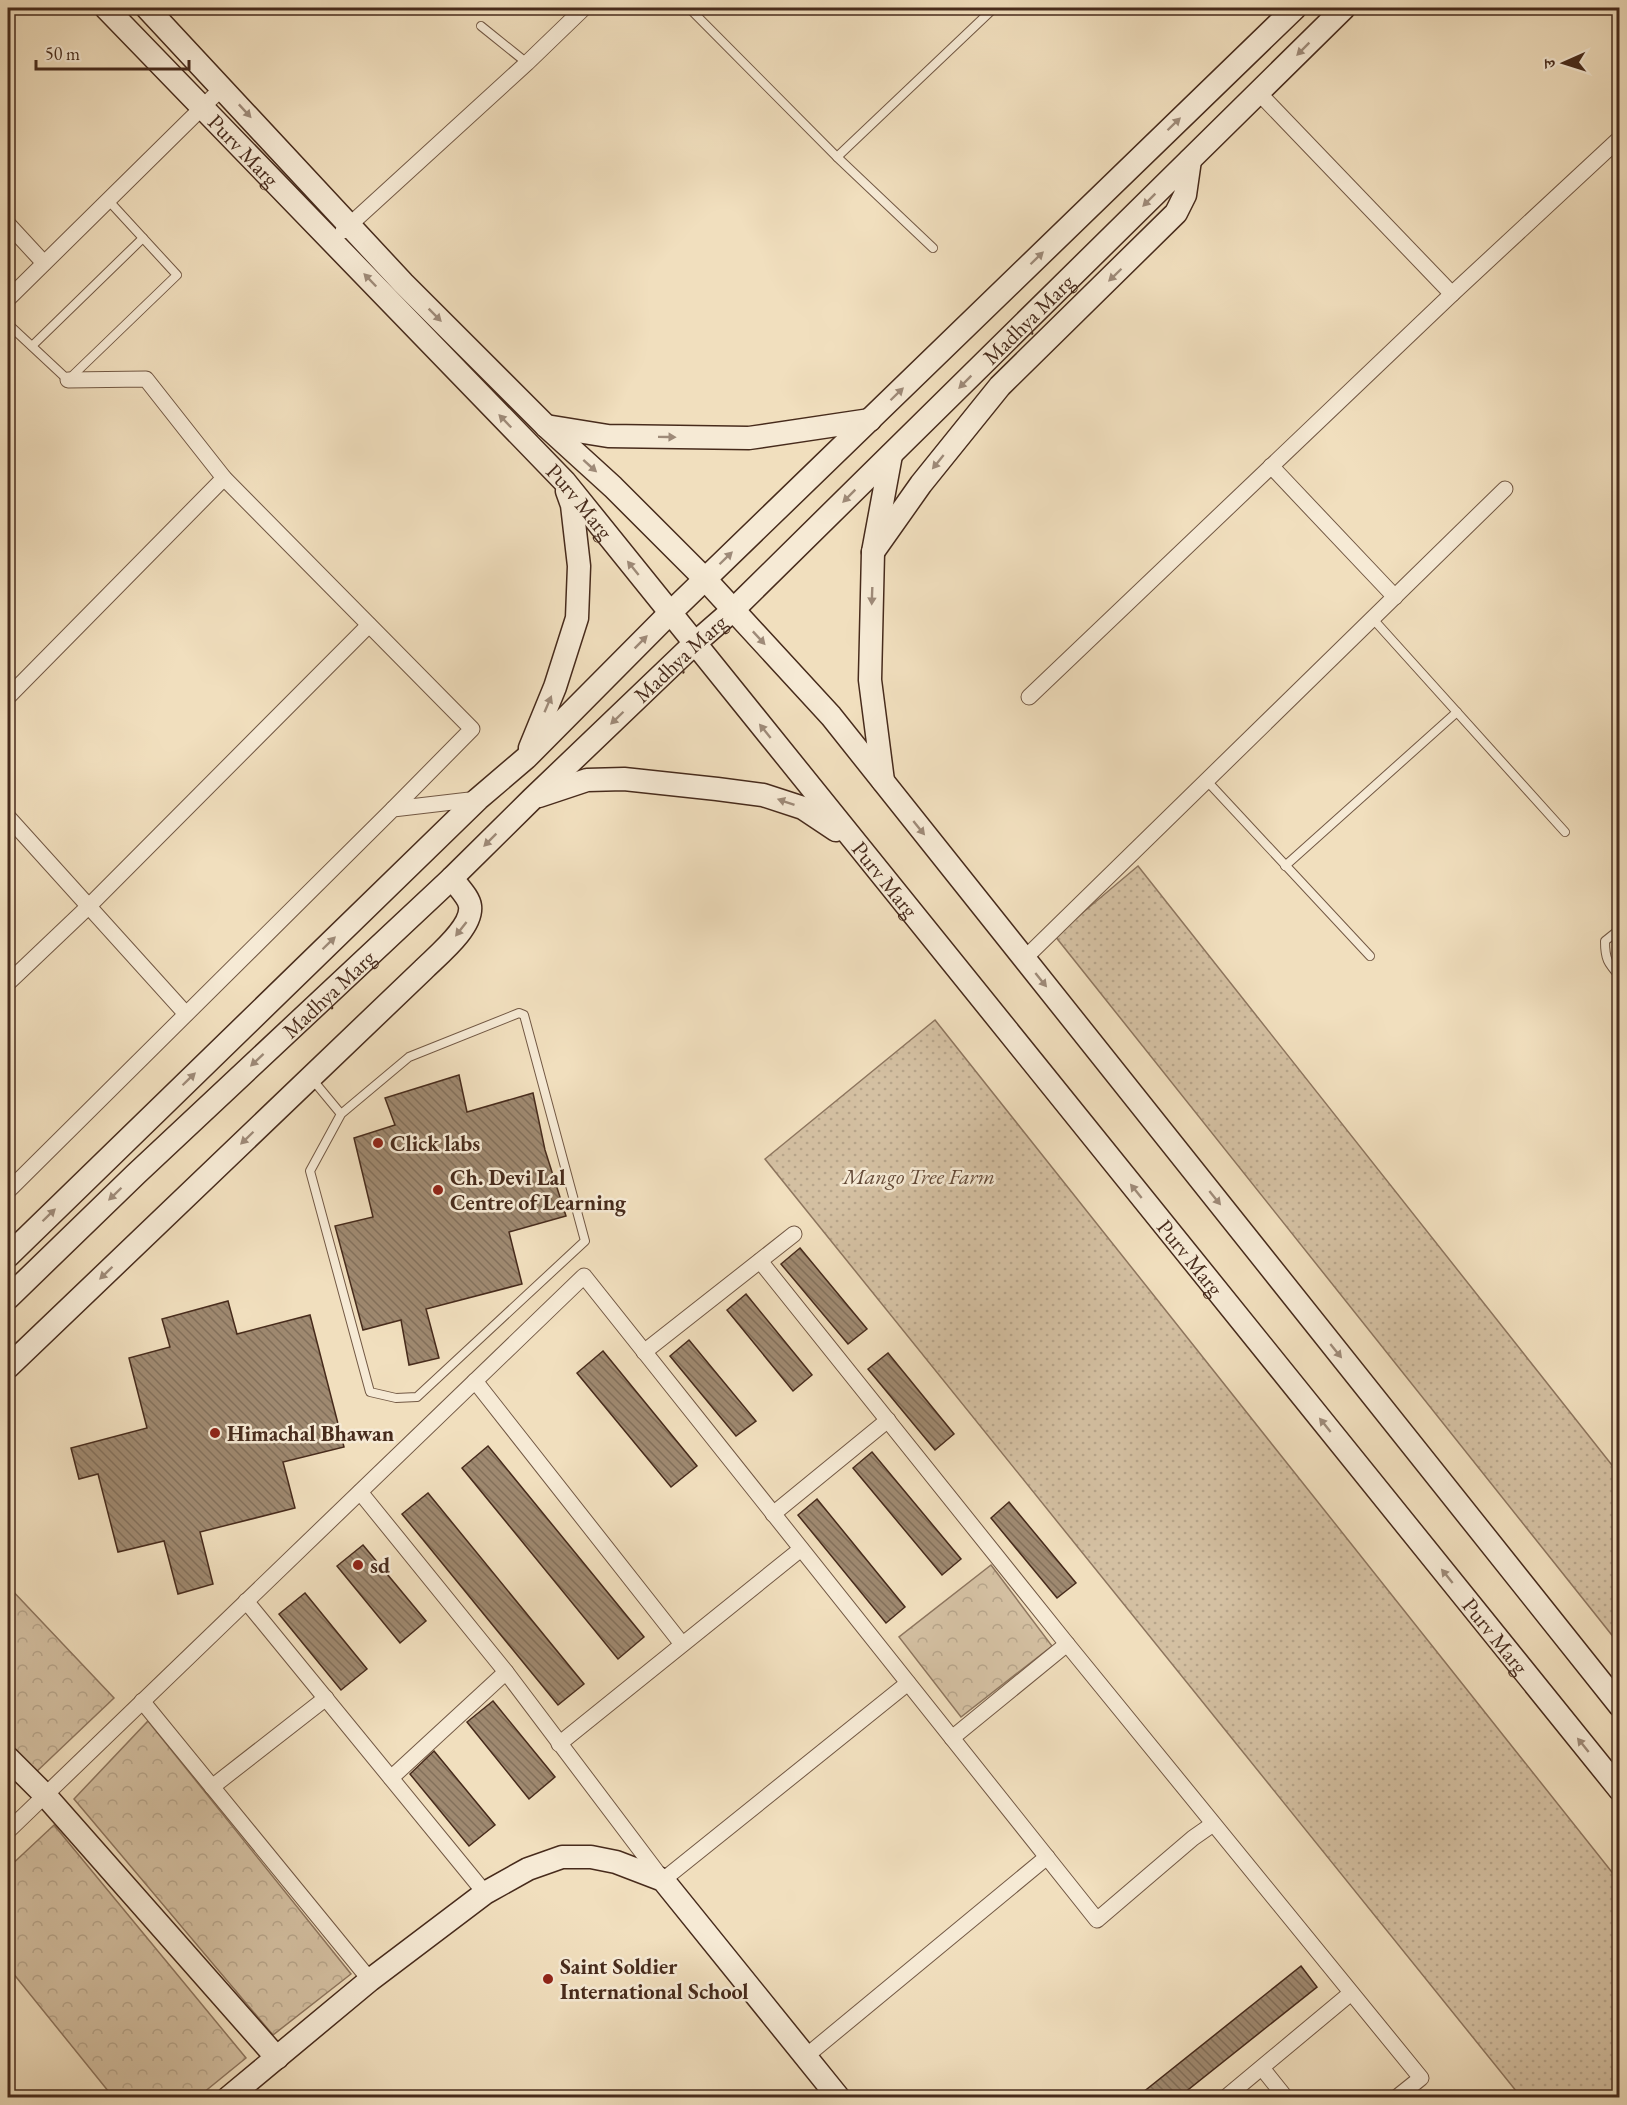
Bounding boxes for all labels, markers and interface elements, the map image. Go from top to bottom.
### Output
scale bar [36,33,189,71]
north arrow [1534,33,1594,93]
one-way arrow [1296,41,1310,55]
text: 50 m [45,42,80,65]
text: उ [1539,57,1560,69]
one-way arrow [238,103,251,118]
street label: Purv Marg [202,108,285,193]
one-way arrow [1167,118,1181,132]
one-way arrow [1143,193,1157,207]
one-way arrow [1029,251,1043,265]
one-way arrow [1108,267,1122,281]
street label: Madhya Marg [977,268,1081,371]
one-way arrow [363,273,377,288]
one-way arrow [428,308,442,322]
one-way arrow [959,374,973,388]
one-way arrow [889,387,903,401]
one-way arrow [499,414,513,428]
one-way arrow [658,432,677,442]
one-way arrow [932,454,945,470]
street label: Purv Marg [540,457,620,546]
one-way arrow [582,459,597,472]
one-way arrow [842,489,856,503]
one-way arrow [719,552,733,566]
one-way arrow [626,560,639,576]
one-way arrow [867,587,877,606]
street label: Madhya Marg [628,608,733,709]
one-way arrow [752,630,765,645]
one-way arrow [634,635,648,650]
one-way arrow [544,695,553,713]
one-way arrow [609,711,624,725]
one-way arrow [759,724,772,739]
one-way arrow [777,797,795,807]
one-way arrow [913,820,925,835]
one-way arrow [484,832,498,846]
street label: Purv Marg [845,835,925,924]
one-way arrow [455,921,468,937]
one-way arrow [322,937,336,951]
street label: Madhya Marg [276,943,382,1045]
one-way arrow [1034,972,1047,987]
one-way arrow [251,1053,265,1067]
one-way arrow [182,1072,197,1086]
place label: Click labs [390,1129,480,1158]
one-way arrow [241,1131,255,1145]
marker: Click labs [371,1136,385,1150]
park label: Mango Tree Farm [841,1162,995,1191]
place label: Ch. Devi Lal Centre of Learning [450,1163,627,1217]
marker: Ch. Devi Lal Centre of Learning [431,1183,445,1197]
one-way arrow [1130,1183,1143,1199]
one-way arrow [108,1187,123,1201]
one-way arrow [1208,1190,1221,1206]
one-way arrow [42,1208,57,1222]
street label: Purv Marg [1150,1213,1230,1302]
one-way arrow [99,1266,114,1280]
one-way arrow [1330,1343,1342,1358]
one-way arrow [1318,1417,1331,1433]
place label: Himachal Bhawan [227,1419,395,1448]
marker: Himachal Bhawan [208,1426,222,1440]
place label: sd [370,1551,390,1580]
marker: sd [351,1558,365,1572]
one-way arrow [1442,1569,1454,1584]
street label: Purv Marg [1456,1592,1535,1681]
one-way arrow [1577,1737,1589,1752]
place label: Saint Soldier International School [560,1952,748,2006]
marker: Saint Soldier International School [541,1972,555,1986]

